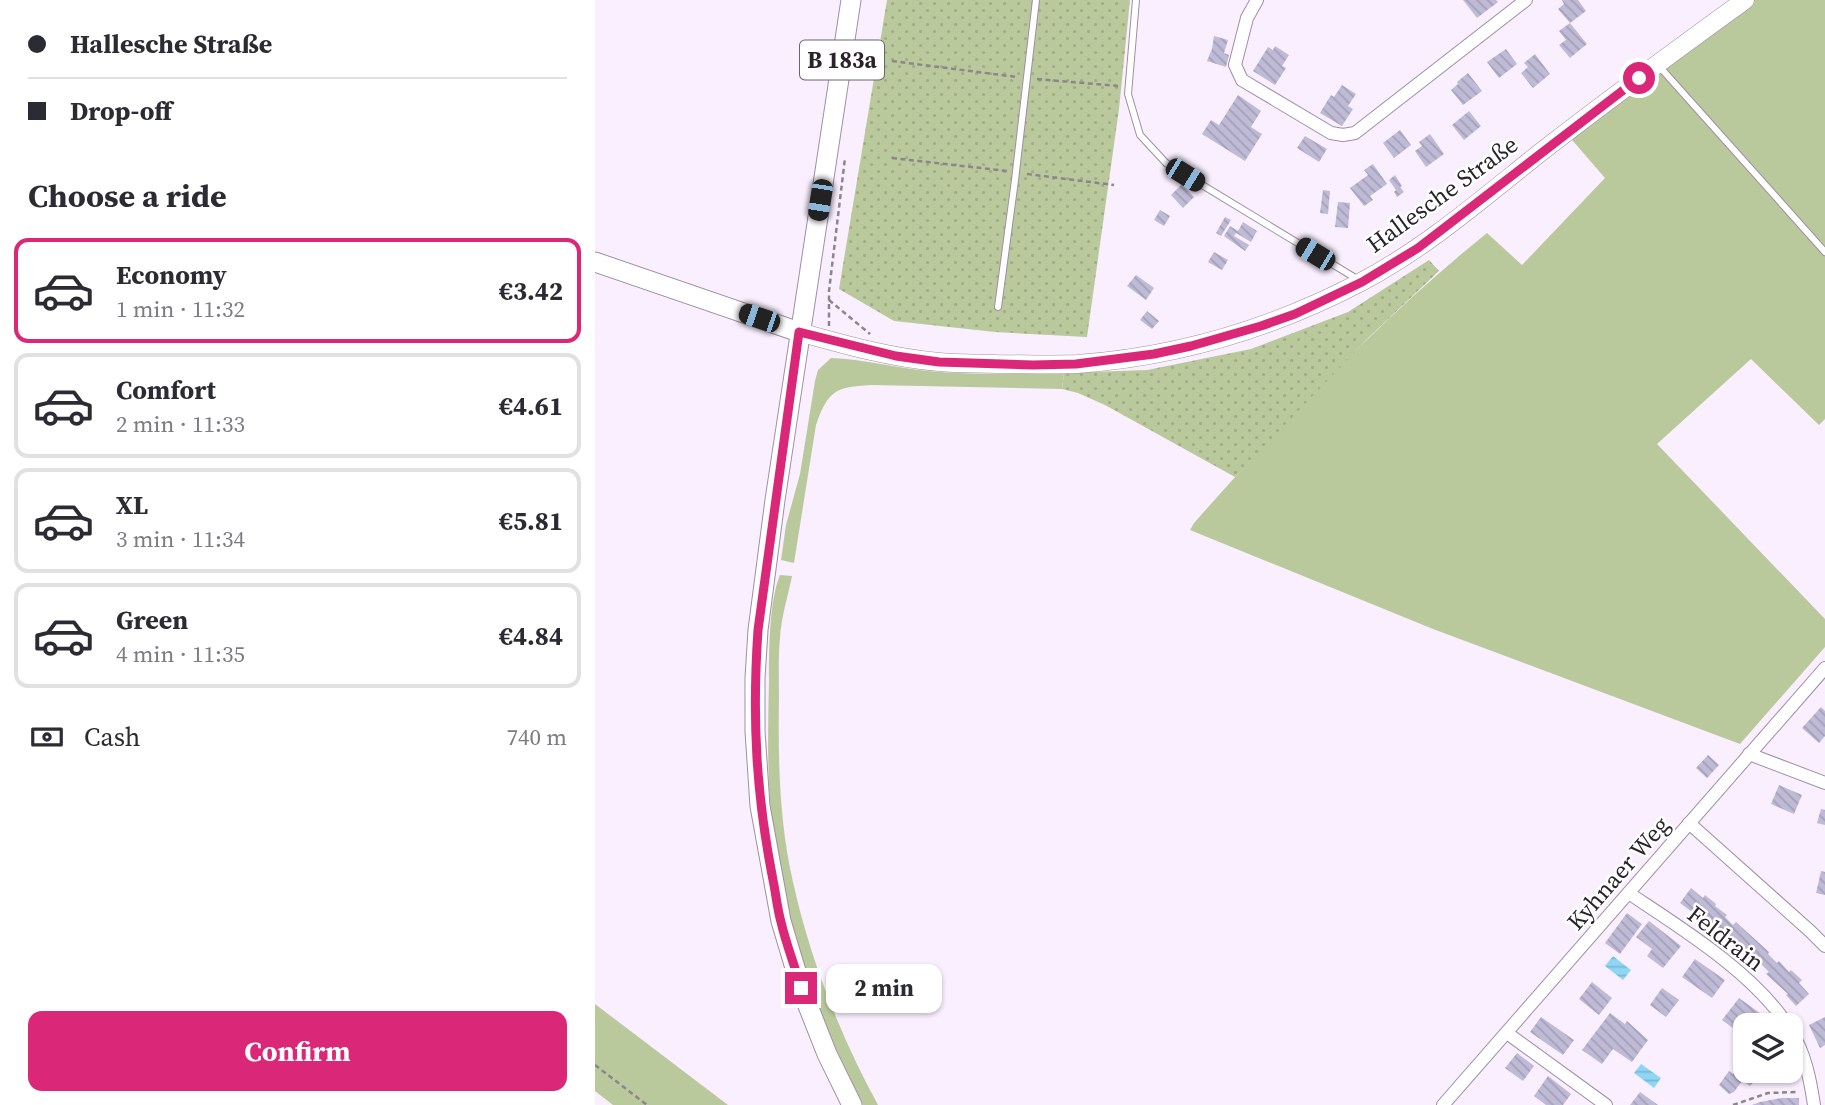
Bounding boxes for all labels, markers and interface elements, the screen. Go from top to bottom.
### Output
text: Hallesche Straße [70,26,272,62]
road number: B 183a [800,40,884,80]
route start [1623,62,1655,94]
text: Drop-off [70,93,172,129]
street label: Hallesche Straße [1360,128,1524,260]
car [1162,155,1209,195]
text: Choose a ride [28,174,227,218]
car [807,178,834,222]
car [1292,234,1339,274]
text: Economy [116,257,227,293]
icon: car [32,259,95,322]
text: €3.42 [499,273,563,309]
text: 1 min · 11:32 [116,293,245,325]
car [736,301,783,335]
text: Comfort [116,372,216,408]
icon: car [32,374,95,437]
text: €4.61 [499,388,563,424]
text: 2 min · 11:33 [116,408,245,440]
text: XL [116,487,148,523]
icon: car [32,489,95,552]
text: €5.81 [499,503,563,539]
text: 3 min · 11:34 [116,523,245,555]
text: Green [116,602,188,638]
icon: car [32,604,95,667]
text: €4.84 [499,618,563,654]
text: 4 min · 11:35 [116,638,245,670]
icon: cash [28,718,66,756]
text: Cash [84,719,140,755]
text: 740 m [506,721,567,753]
street label: Kyhnaer Weg [1559,809,1677,937]
street label: Feldrain [1681,897,1771,979]
callout: 2 min [825,964,941,1012]
route end [785,972,817,1004]
text: 2 min [854,972,914,1004]
button: Confirm [28,1011,567,1091]
map controls [1733,1013,1803,1083]
button: layers [1733,1013,1803,1083]

